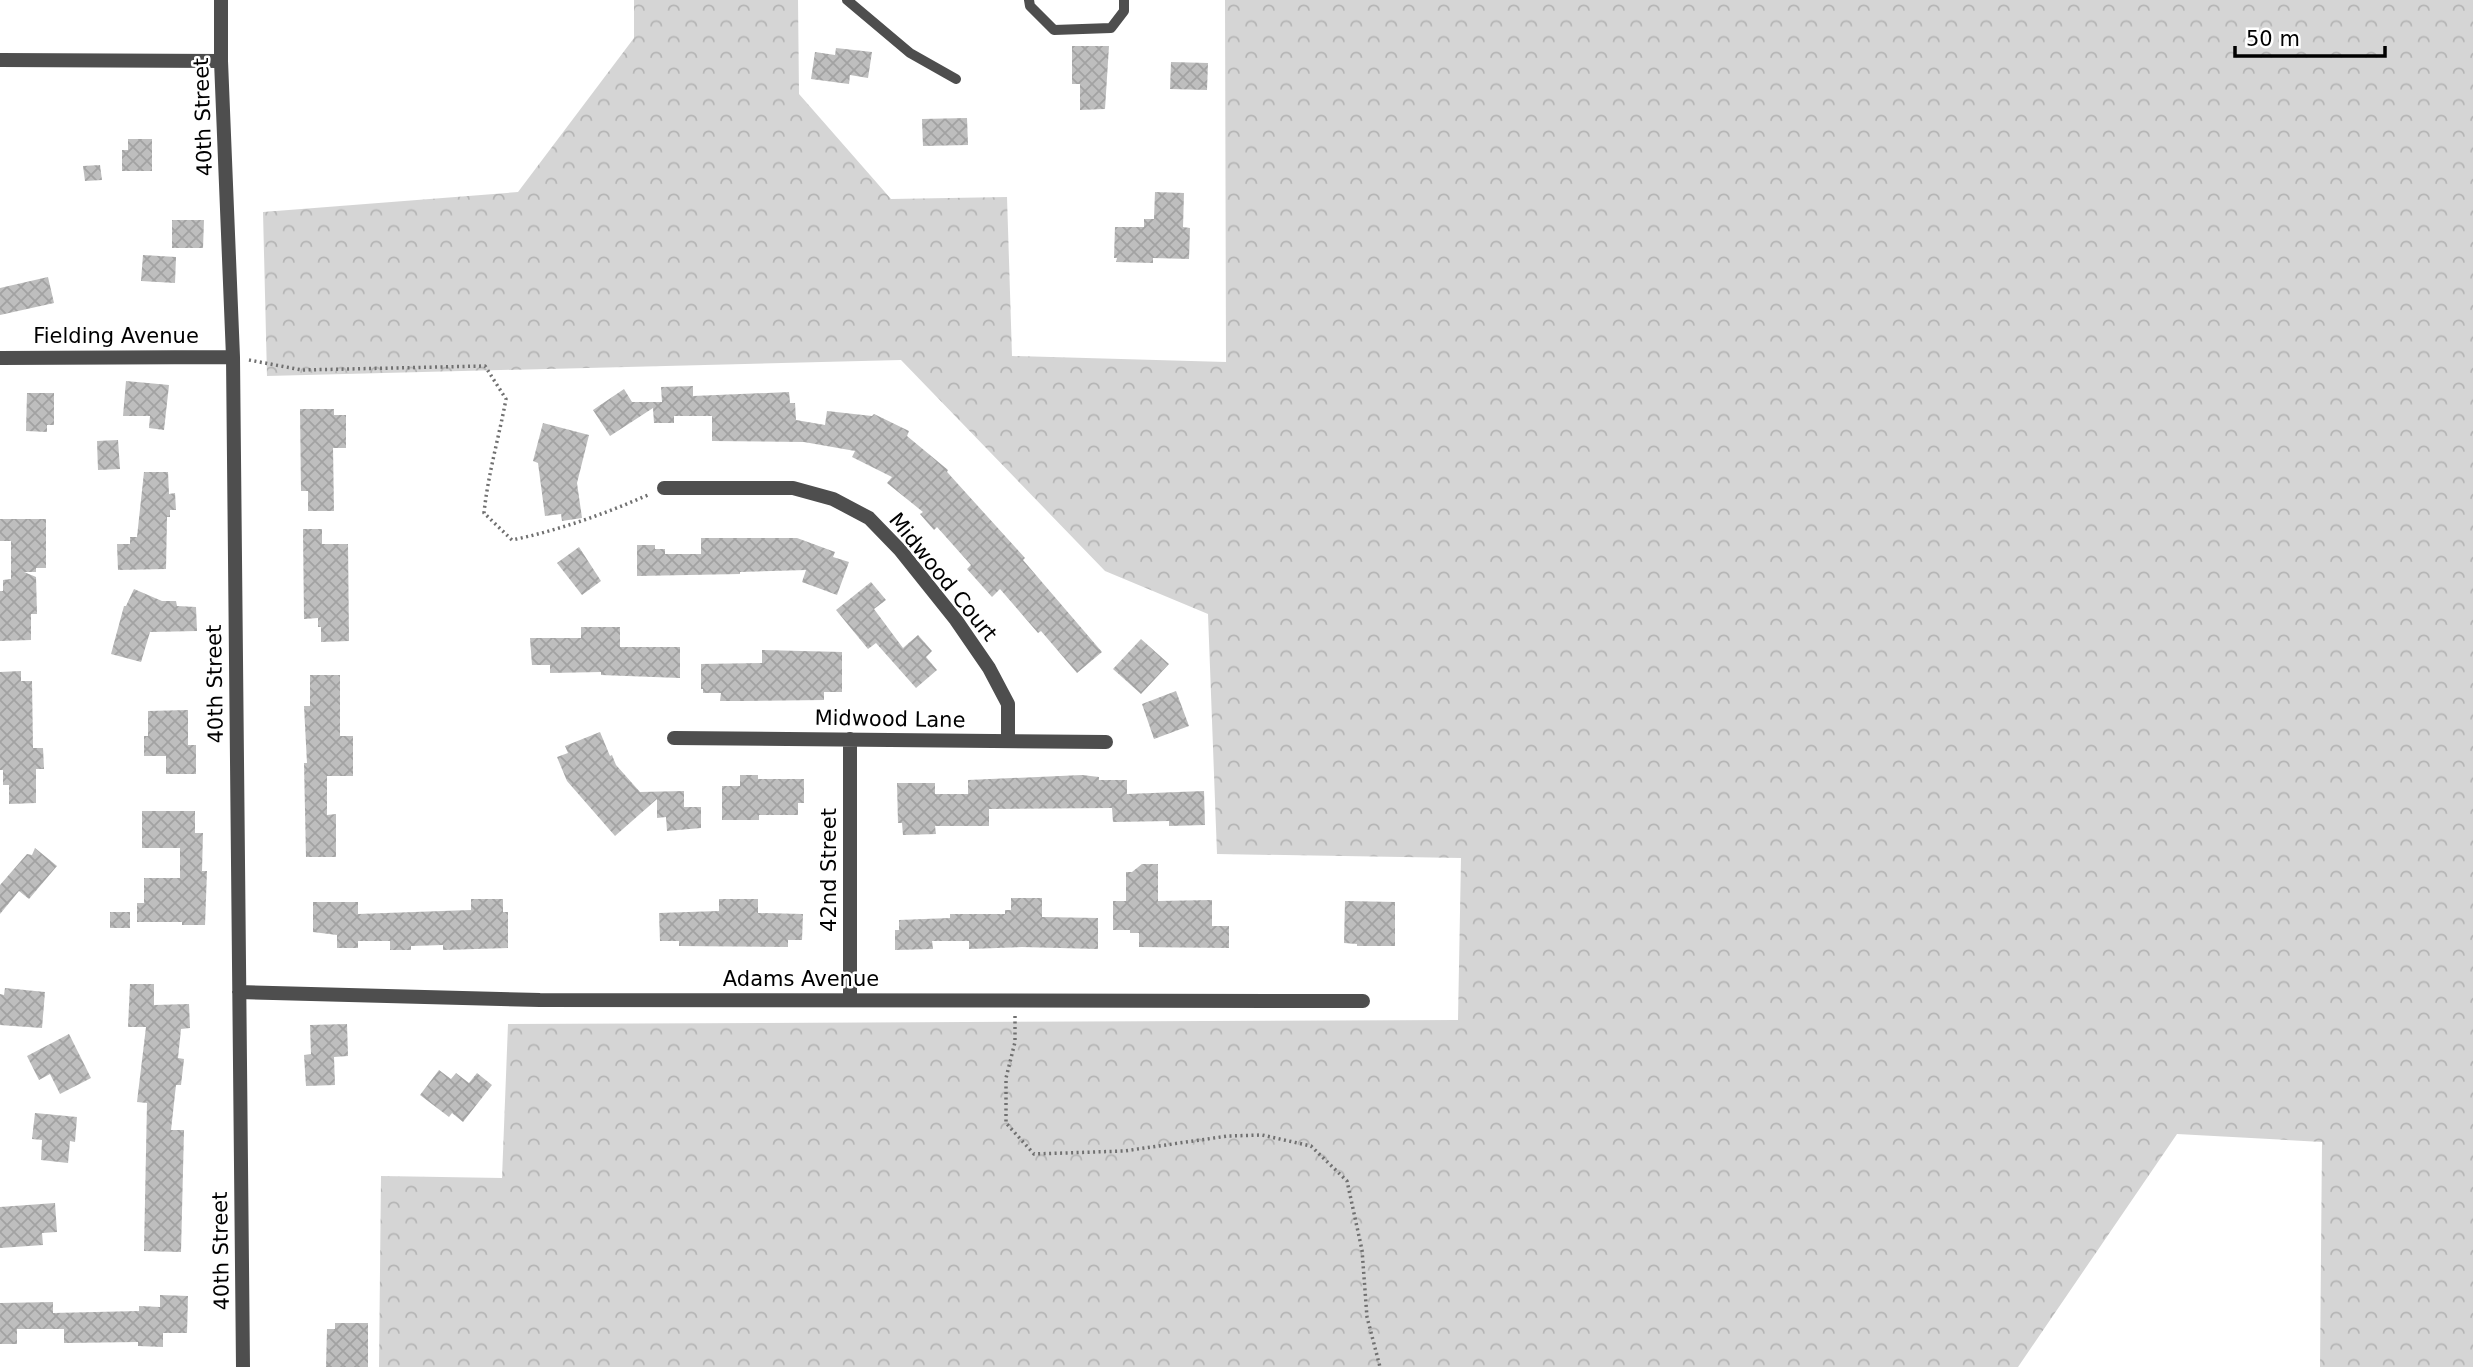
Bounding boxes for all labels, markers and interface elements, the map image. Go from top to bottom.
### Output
scale bar [2235,14,2386,58]
text: 50 m [2246,27,2300,51]
street label: 40th Street [189,57,217,177]
street label: Fielding Avenue [33,324,199,348]
street label: Midwood Court [884,508,1002,646]
street label: 40th Street [202,624,228,744]
street label: Midwood Lane [814,706,966,732]
street label: 42nd Street [817,808,841,932]
street label: Adams Avenue [723,967,879,991]
street label: 40th Street [208,1191,234,1311]

